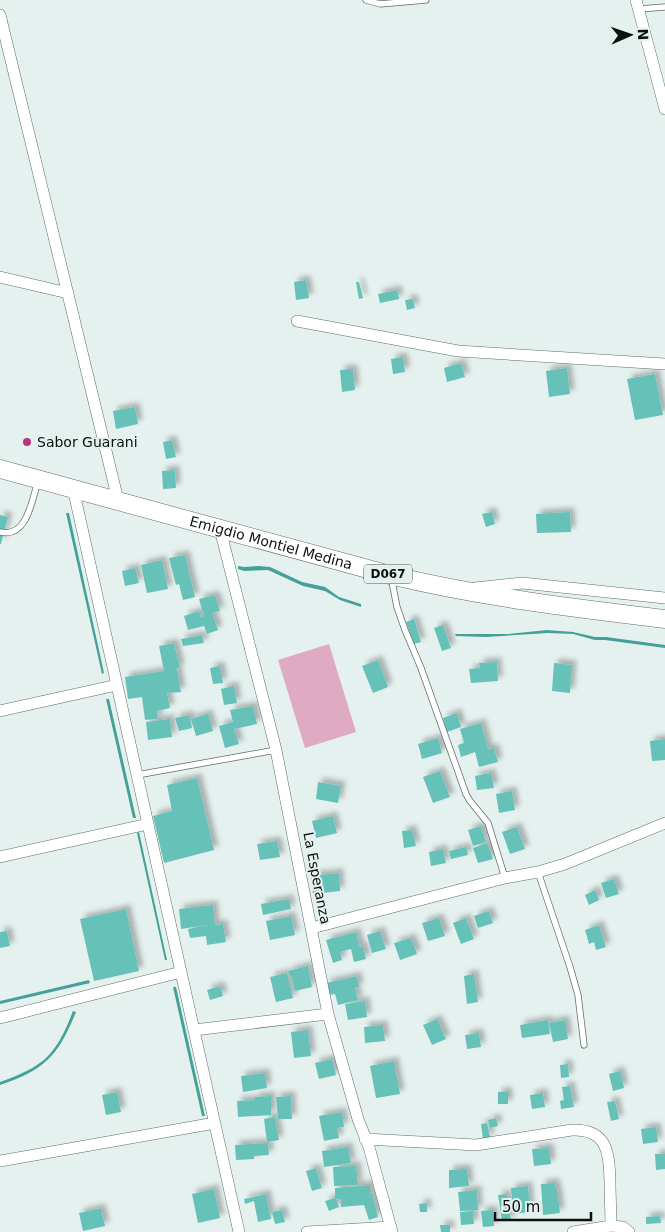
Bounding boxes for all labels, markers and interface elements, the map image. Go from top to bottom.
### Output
north arrow [605,10,655,60]
text: N [635,28,651,41]
place label: Sabor Guarani [37,434,138,450]
marker: Sabor Guarani [21,436,33,448]
street label: Emigdio Montiel Medina [188,513,354,572]
road number: D067 [364,564,412,584]
street label: La Esperanza [300,831,334,925]
scale bar [495,1190,591,1222]
text: 50 m [502,1198,540,1216]

